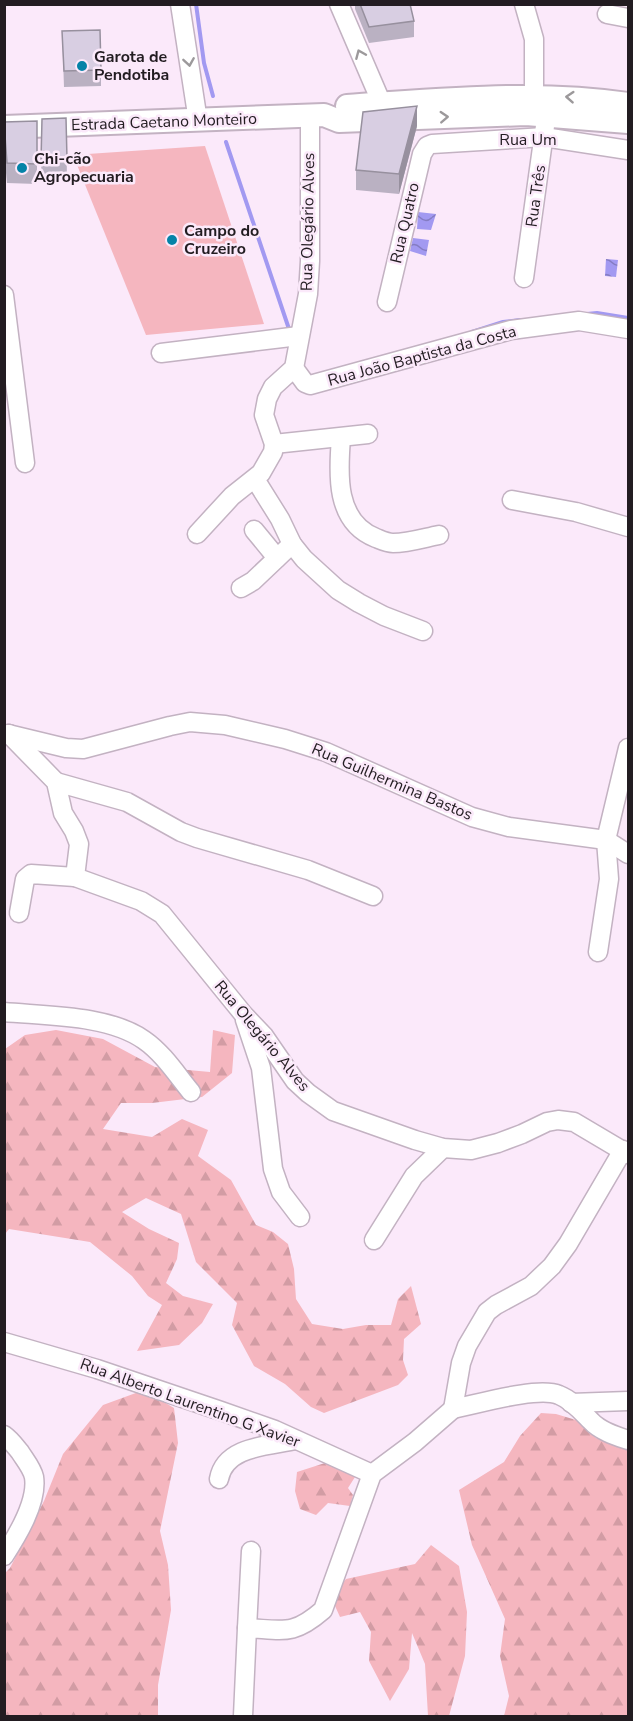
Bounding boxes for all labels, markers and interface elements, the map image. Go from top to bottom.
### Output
place label: Garota de Pendotiba [94,46,169,86]
one-way arrow [355,49,367,60]
one-way arrow [182,57,195,67]
marker: Garota de Pendotiba [75,59,89,73]
one-way arrow [566,91,575,104]
street label: Estrada Caetano Monteiro [71,108,257,136]
one-way arrow [440,110,449,123]
street label: Rua Um [499,129,557,151]
place label: Chi-cão Agropecuaria [34,148,134,188]
street label: Rua Olegário Alves [296,153,320,291]
marker: Chi-cão Agropecuaria [15,161,29,175]
street label: Rua Três [521,164,551,228]
street label: Rua Quatro [385,180,425,265]
place label: Campo do Cruzeiro [184,220,259,260]
marker: Campo do Cruzeiro [165,233,179,247]
street label: Rua João Baptista da Costa [325,320,519,392]
street label: Rua Guilhermina Bastos [308,738,476,826]
street label: Rua Olegário Alves [209,976,315,1096]
street label: Rua Alberto Laurentino G Xavier [77,1353,303,1453]

